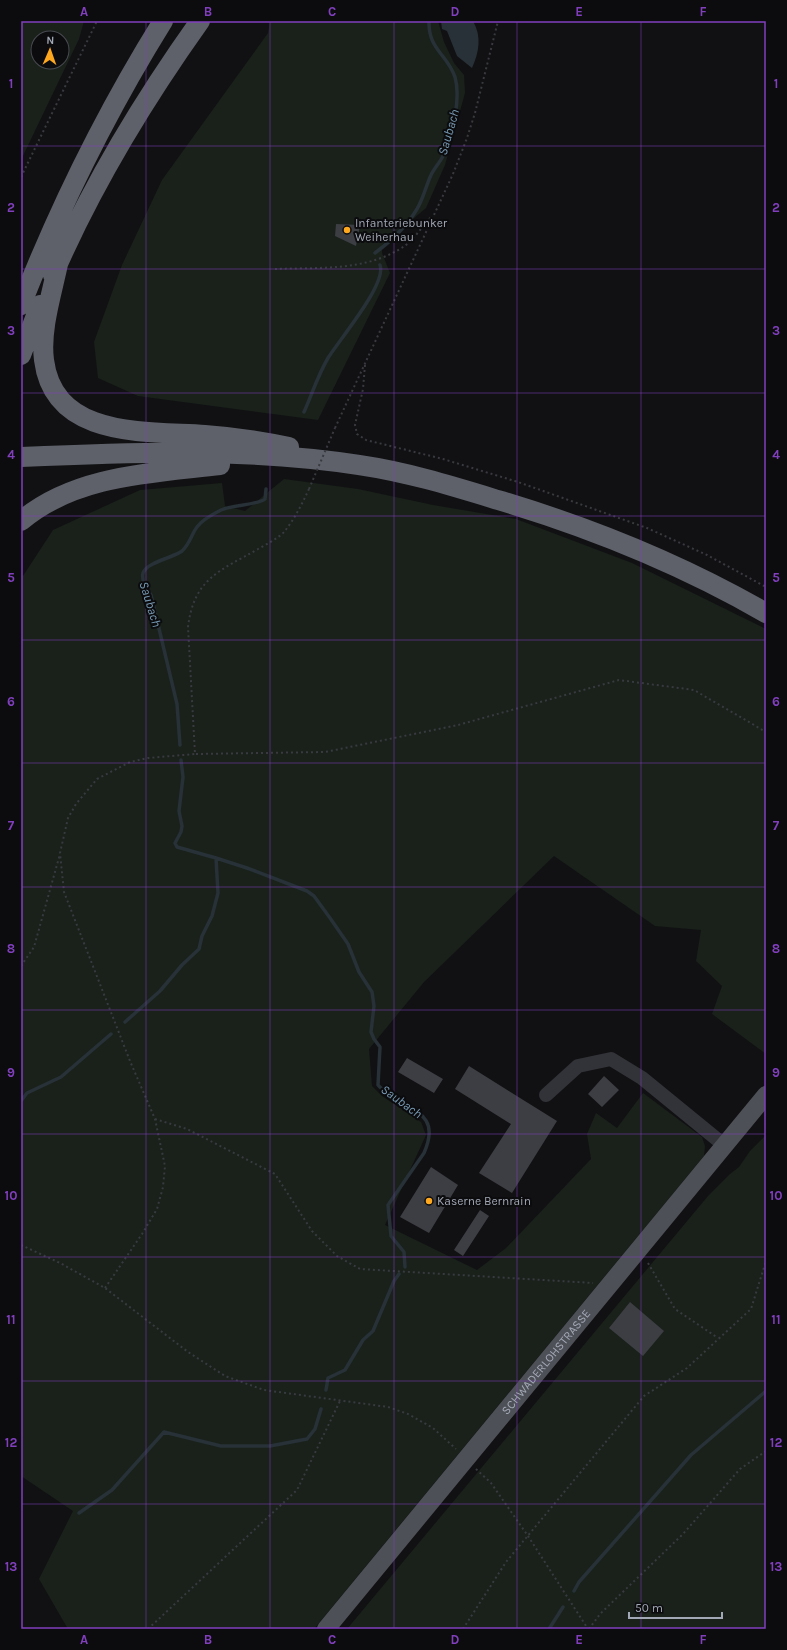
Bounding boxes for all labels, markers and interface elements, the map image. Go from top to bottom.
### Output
text: A [80,4,88,19]
text: B [204,4,212,19]
text: C [328,4,336,19]
text: D [451,4,460,19]
text: E [575,4,583,19]
text: F [699,4,707,19]
north arrow [30,30,70,70]
text: N [46,34,55,47]
text: 1 [9,76,13,91]
text: 1 [774,76,778,91]
water label: Saubach [435,107,462,157]
text: 2 [7,200,15,215]
text: 2 [772,200,780,215]
place label: Infanteriebunker Weiherhau [355,216,448,244]
marker: Infanteriebunker Weiherhau [342,225,352,235]
text: 3 [7,323,15,338]
text: 3 [772,323,780,338]
text: 4 [7,447,15,462]
text: 4 [772,447,780,462]
text: 5 [7,570,15,585]
text: 5 [772,570,780,585]
water label: Saubach [136,579,165,629]
text: 6 [7,694,15,709]
text: 6 [772,694,780,709]
text: 7 [8,818,15,833]
text: 7 [773,818,780,833]
text: 8 [7,941,15,956]
text: 8 [772,941,780,956]
text: 9 [7,1065,15,1080]
text: 9 [772,1065,780,1080]
water label: Saubach [378,1081,425,1121]
text: 10 [5,1188,17,1203]
text: 10 [770,1188,782,1203]
place label: Kaserne Bernrain [437,1194,531,1208]
marker: Kaserne Bernrain [424,1196,434,1206]
street label: SCHWADERLOHSTRASSE [499,1307,593,1417]
text: 11 [6,1312,16,1327]
text: 11 [771,1312,781,1327]
text: 12 [5,1435,17,1450]
text: 12 [770,1435,782,1450]
text: 13 [5,1559,17,1574]
text: 13 [770,1559,782,1574]
scale bar [629,1594,722,1620]
text: 50 m [635,1601,663,1615]
text: A [80,1632,88,1647]
text: B [204,1632,212,1647]
text: C [328,1632,336,1647]
text: D [451,1632,460,1647]
text: E [575,1632,583,1647]
text: F [699,1632,707,1647]

